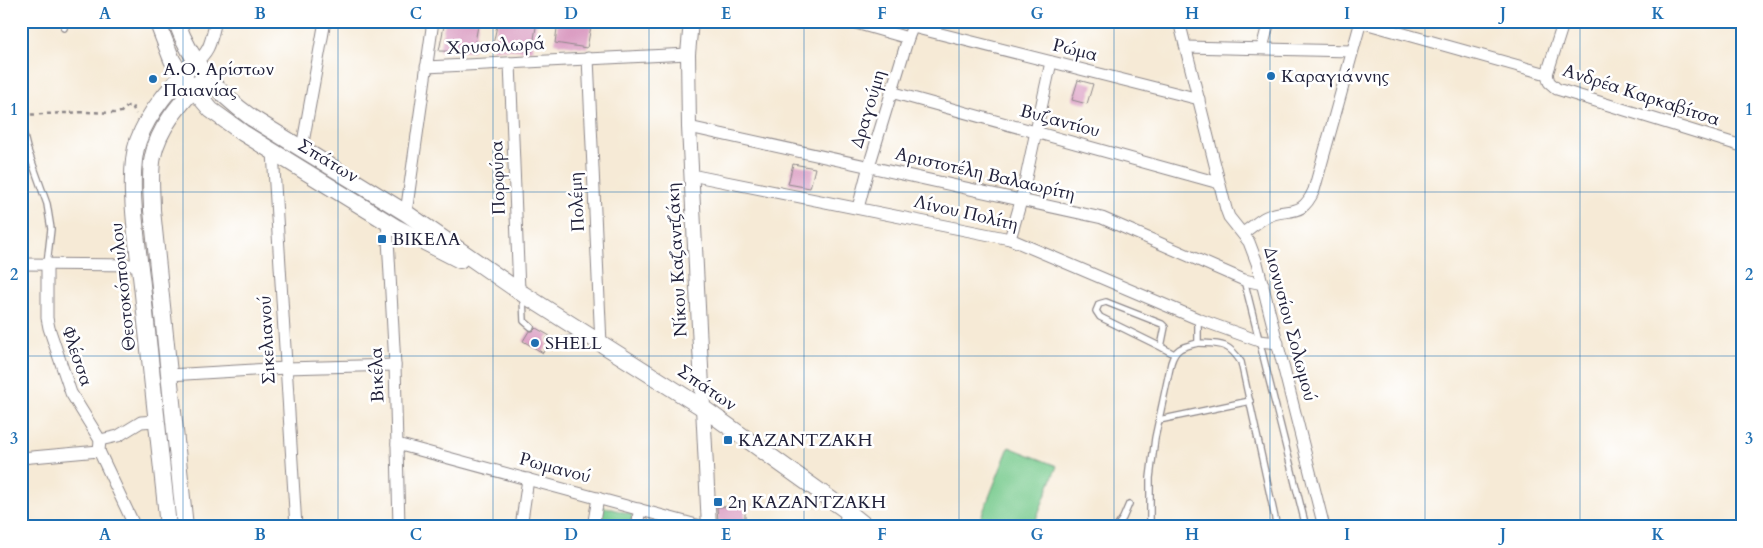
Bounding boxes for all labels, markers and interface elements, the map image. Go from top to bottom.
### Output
text: A [99,3,111,25]
text: B [254,3,266,25]
text: C [410,3,422,25]
text: D [564,3,578,25]
text: E [721,3,731,25]
text: F [877,3,887,25]
text: G [1030,3,1044,25]
text: H [1185,3,1199,25]
text: I [1344,3,1350,25]
text: J [1498,3,1506,25]
text: K [1652,3,1665,25]
street label: Χρυσολωρά [446,31,546,61]
street label: Ρώμα [1050,32,1100,68]
place label: Α.Ο. Αρίστων Παιανίας [163,57,274,103]
street label: Ανδρέα Καρκαβίτσα [1559,58,1723,132]
place label: Καραγιάννης [1281,64,1389,89]
street label: Δραγούμη [844,67,892,151]
marker: Καραγιάννης [1265,70,1277,82]
marker: Α.Ο. Αρίστων Παιανίας [147,73,159,85]
street label: Βυζαντίου [1017,98,1103,144]
text: 1 [10,99,18,121]
text: 1 [1745,99,1753,121]
street label: Σπάτων [293,133,363,189]
street label: Πορφύρα [484,140,512,215]
street label: Αριστοτέλη Βαλαωρίτη [893,141,1077,207]
street label: Πολέμη [563,172,591,232]
street label: Νίκου Καζαντζάκη [660,182,694,338]
street label: Λίνου Πολίτη [912,189,1020,237]
street label: Θεοτοκόπουλου [104,222,142,352]
place label: ΒΙΚΕΛΑ [392,227,461,252]
marker: ΒΙΚΕΛΑ [376,233,388,245]
street label: Διονυσίου Σολωμού [1257,244,1323,404]
text: 2 [10,264,18,286]
text: 2 [1745,264,1753,286]
street label: Σικελιανού [252,295,282,385]
street label: Φλέσσα [55,323,99,389]
place label: SHELL [545,331,602,356]
marker: SHELL [529,337,541,349]
street label: Βικέλα [364,347,390,403]
street label: Σπάτων [672,359,742,417]
text: 3 [10,428,18,450]
place label: ΚΑΖΑΝΤΖΑΚΗ [738,428,872,453]
text: 3 [1745,428,1753,450]
marker: ΚΑΖΑΝΤΖΑΚΗ [722,434,734,446]
street label: Ρωμανού [516,446,594,490]
place label: 2η ΚΑΖΑΝΤΖΑΚΗ [728,490,886,515]
marker: 2η ΚΑΖΑΝΤΖΑΚΗ [712,496,724,508]
text: A [99,524,111,546]
text: B [254,524,266,546]
text: C [410,524,422,546]
text: D [564,524,578,546]
text: E [721,524,731,546]
text: F [877,524,887,546]
text: G [1030,524,1044,546]
text: H [1185,524,1199,546]
text: I [1344,524,1350,546]
text: J [1498,524,1506,546]
text: K [1652,524,1665,546]

